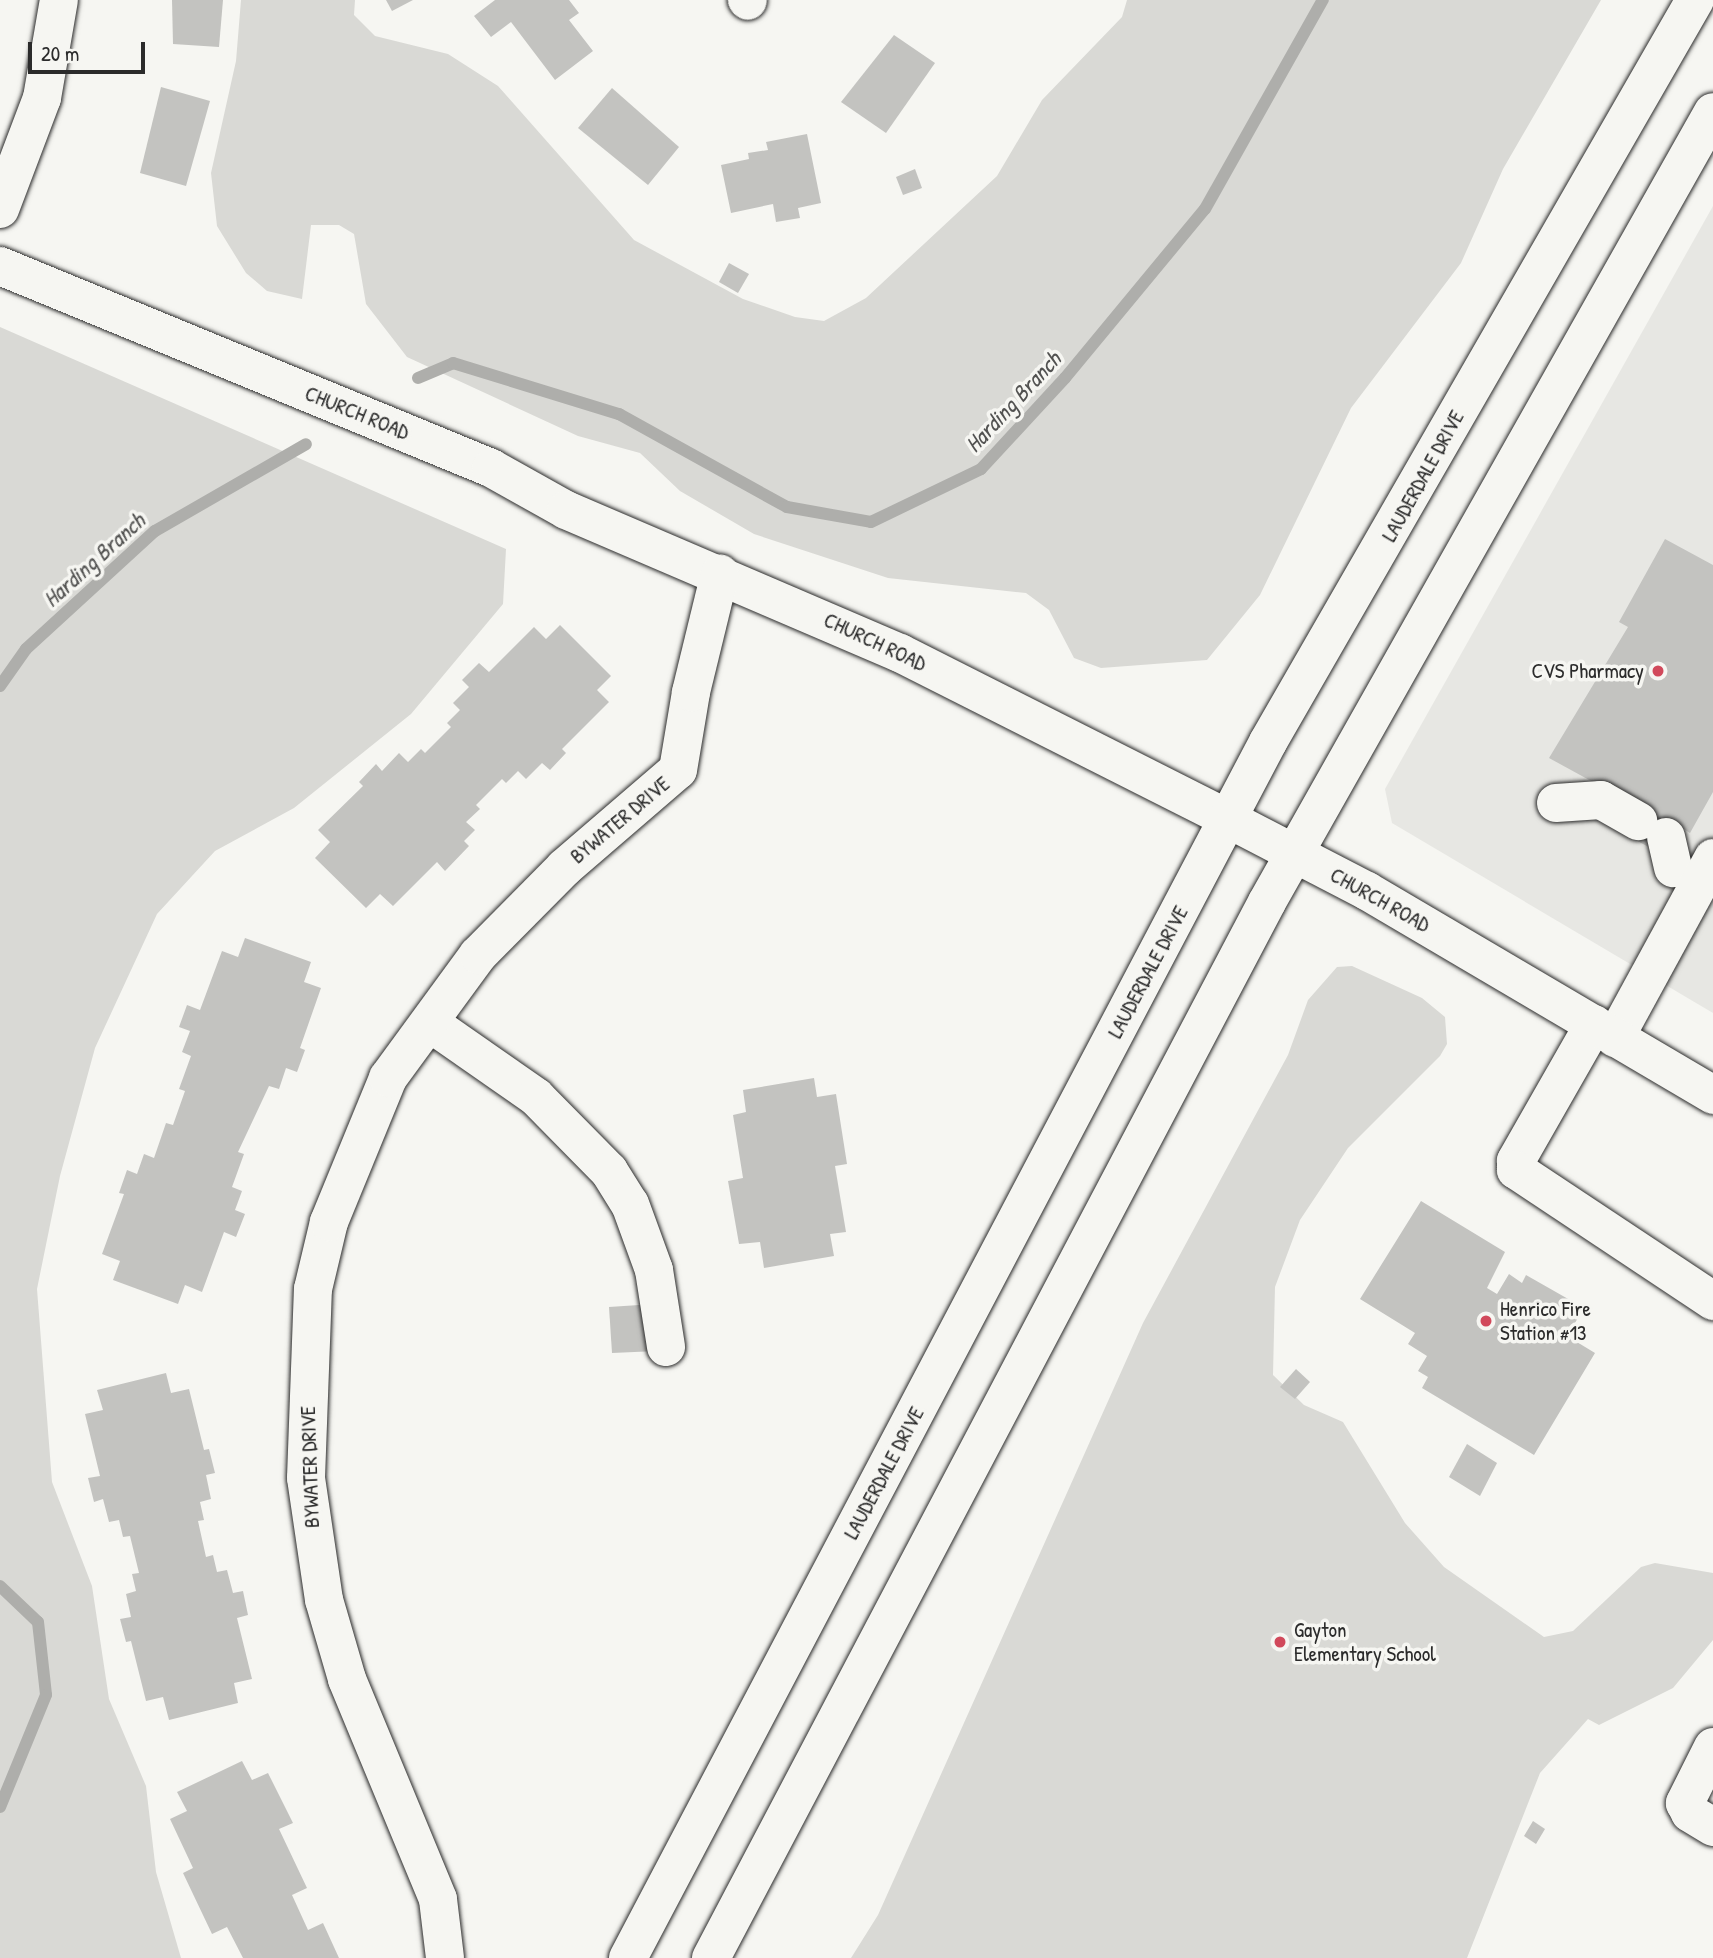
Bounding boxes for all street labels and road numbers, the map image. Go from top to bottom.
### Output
street label: CHURCH ROAD [301,381,413,445]
street label: LAUDERDALE DRIVE [1377,406,1469,546]
street label: CHURCH ROAD [820,607,930,677]
street label: BYWATER DRIVE [565,771,675,869]
street label: CHURCH ROAD [1326,862,1434,938]
street label: LAUDERDALE DRIVE [1103,902,1193,1042]
street label: LAUDERDALE DRIVE [839,1403,929,1543]
street label: BYWATER DRIVE [295,1406,325,1528]

